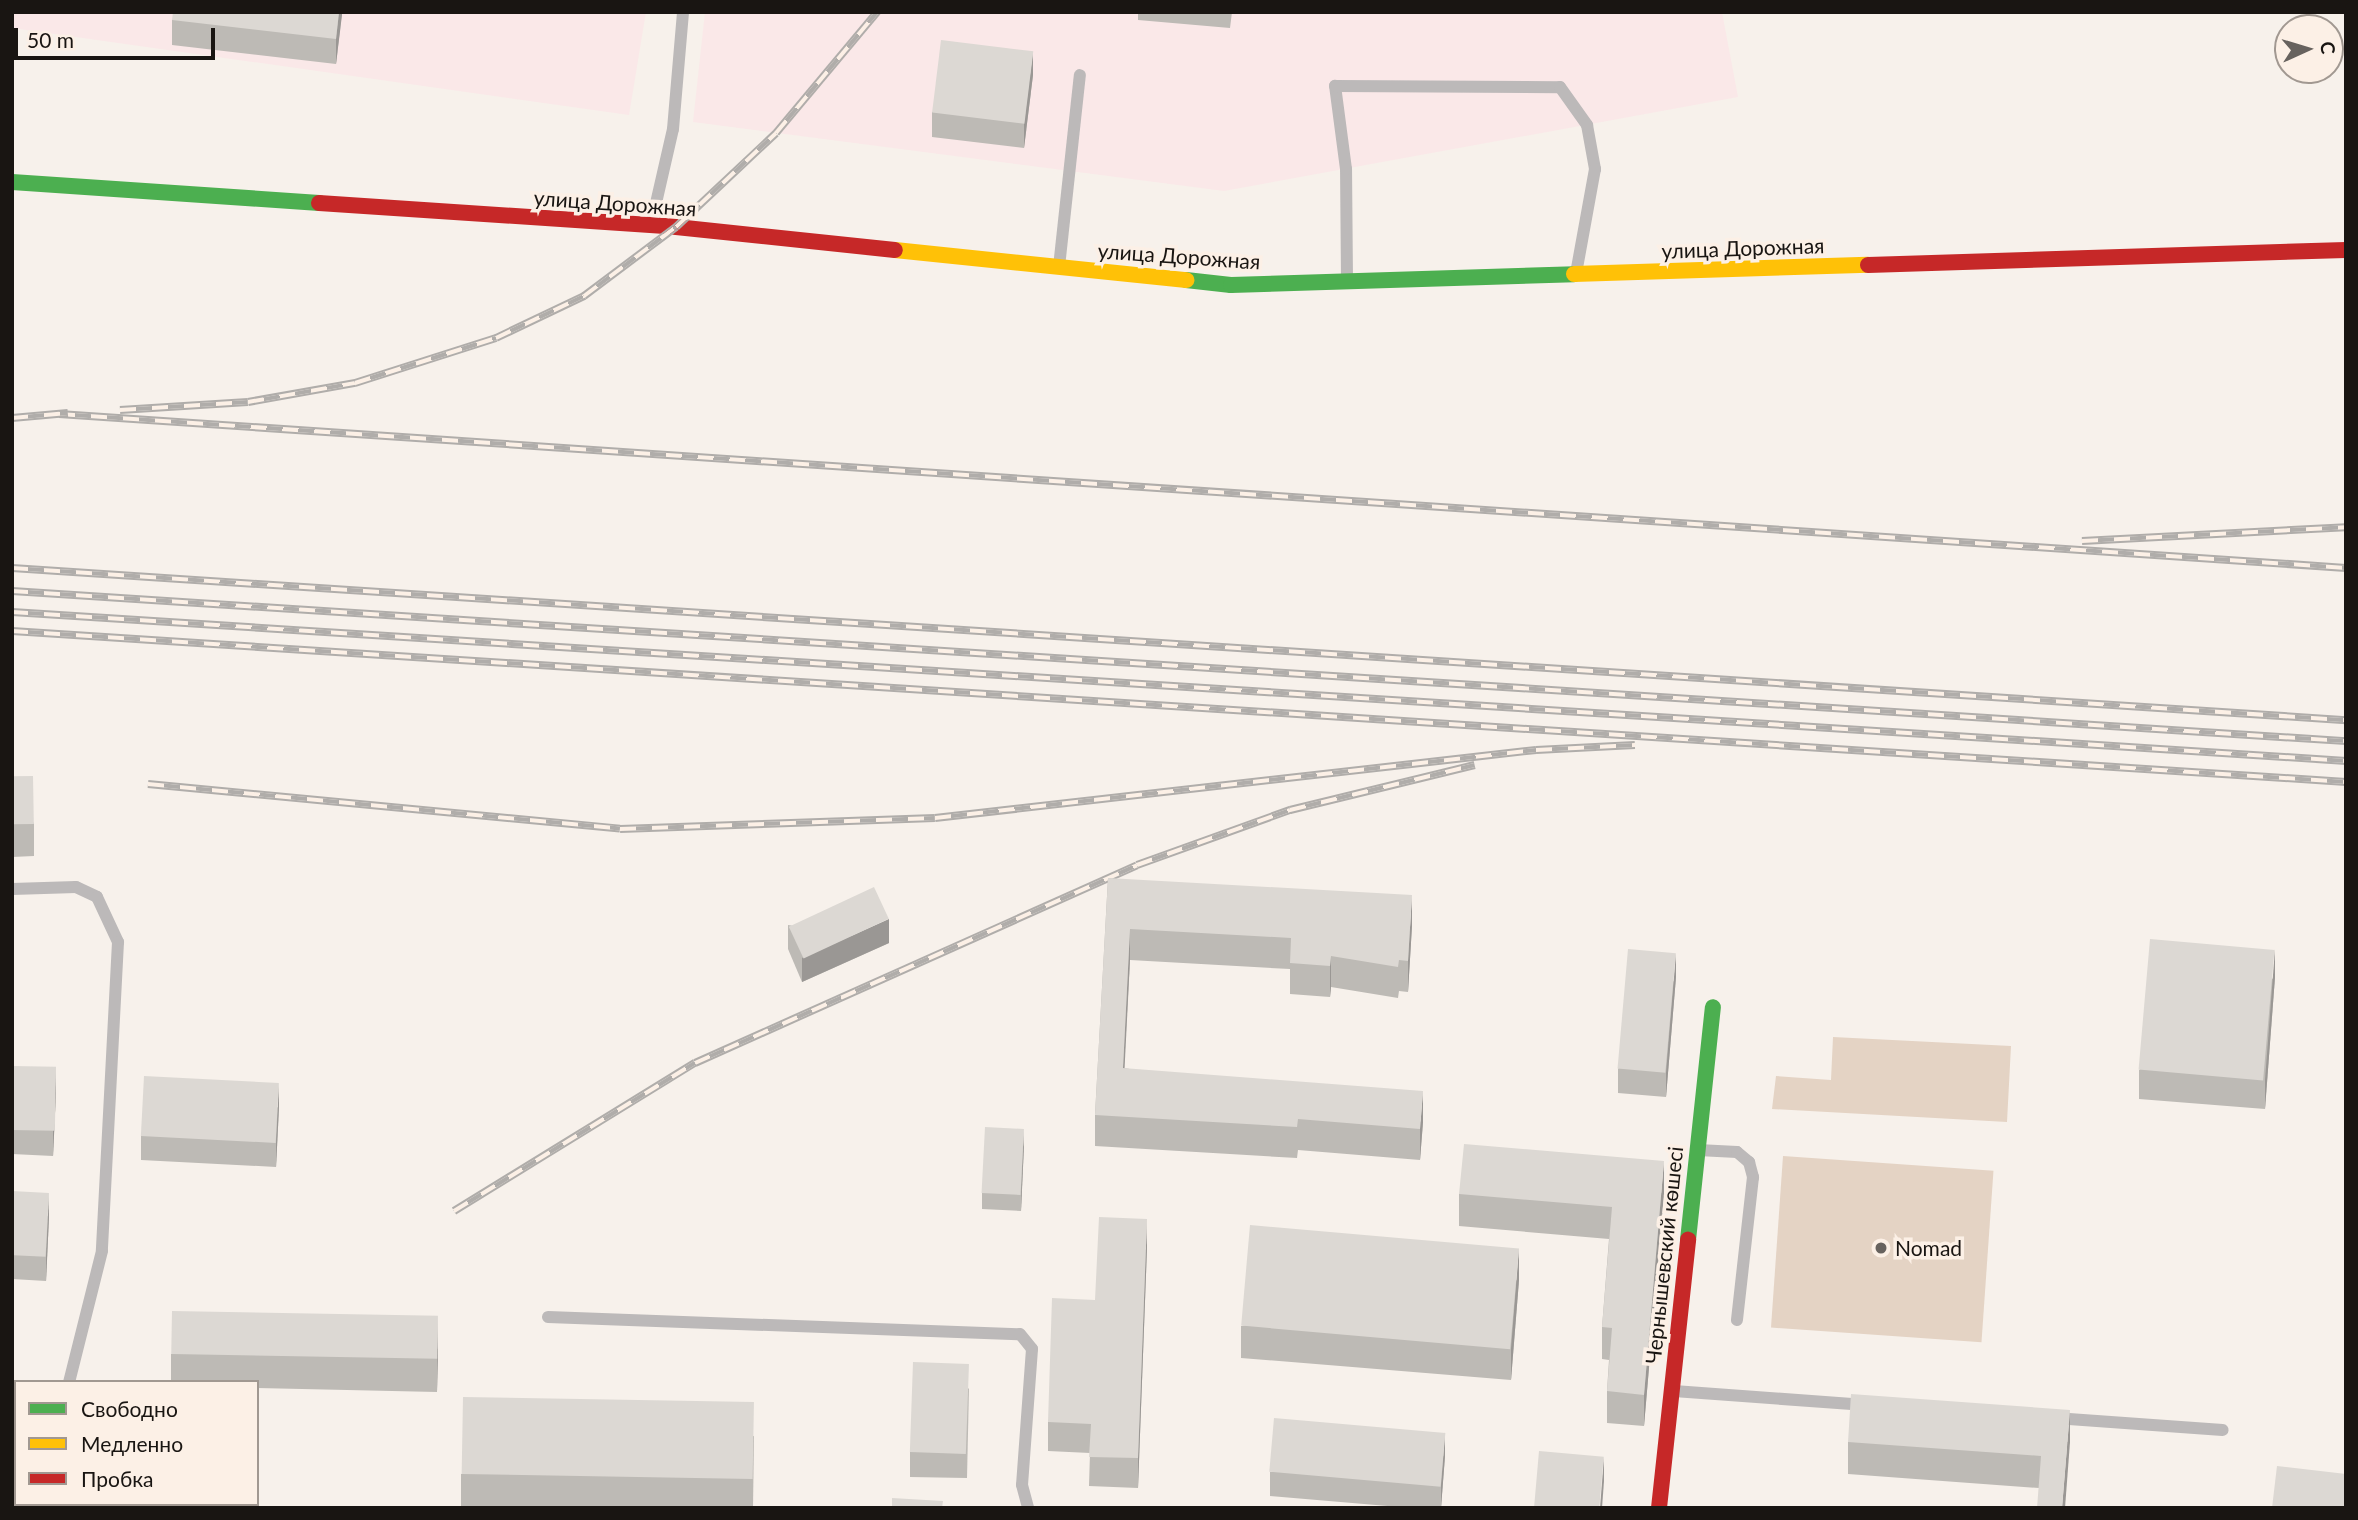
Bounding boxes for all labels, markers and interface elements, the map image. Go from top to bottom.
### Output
scale bar [18,14,219,58]
north arrow [2274,14,2344,84]
text: 50 m [27,27,74,52]
text: С [2317,41,2340,55]
street label: улица Дорожная [533,185,697,221]
street label: улица Дорожная [1661,233,1825,263]
street label: улица Дорожная [1097,238,1261,274]
street label: Чернышевский көшесі [1640,1145,1688,1365]
place label: Nomad [1895,1235,1962,1261]
marker: Nomad [1873,1240,1889,1256]
legend [14,1380,259,1506]
text: Свободно [81,1396,178,1421]
text: Медленно [81,1431,183,1456]
text: Пробка [81,1466,154,1491]

